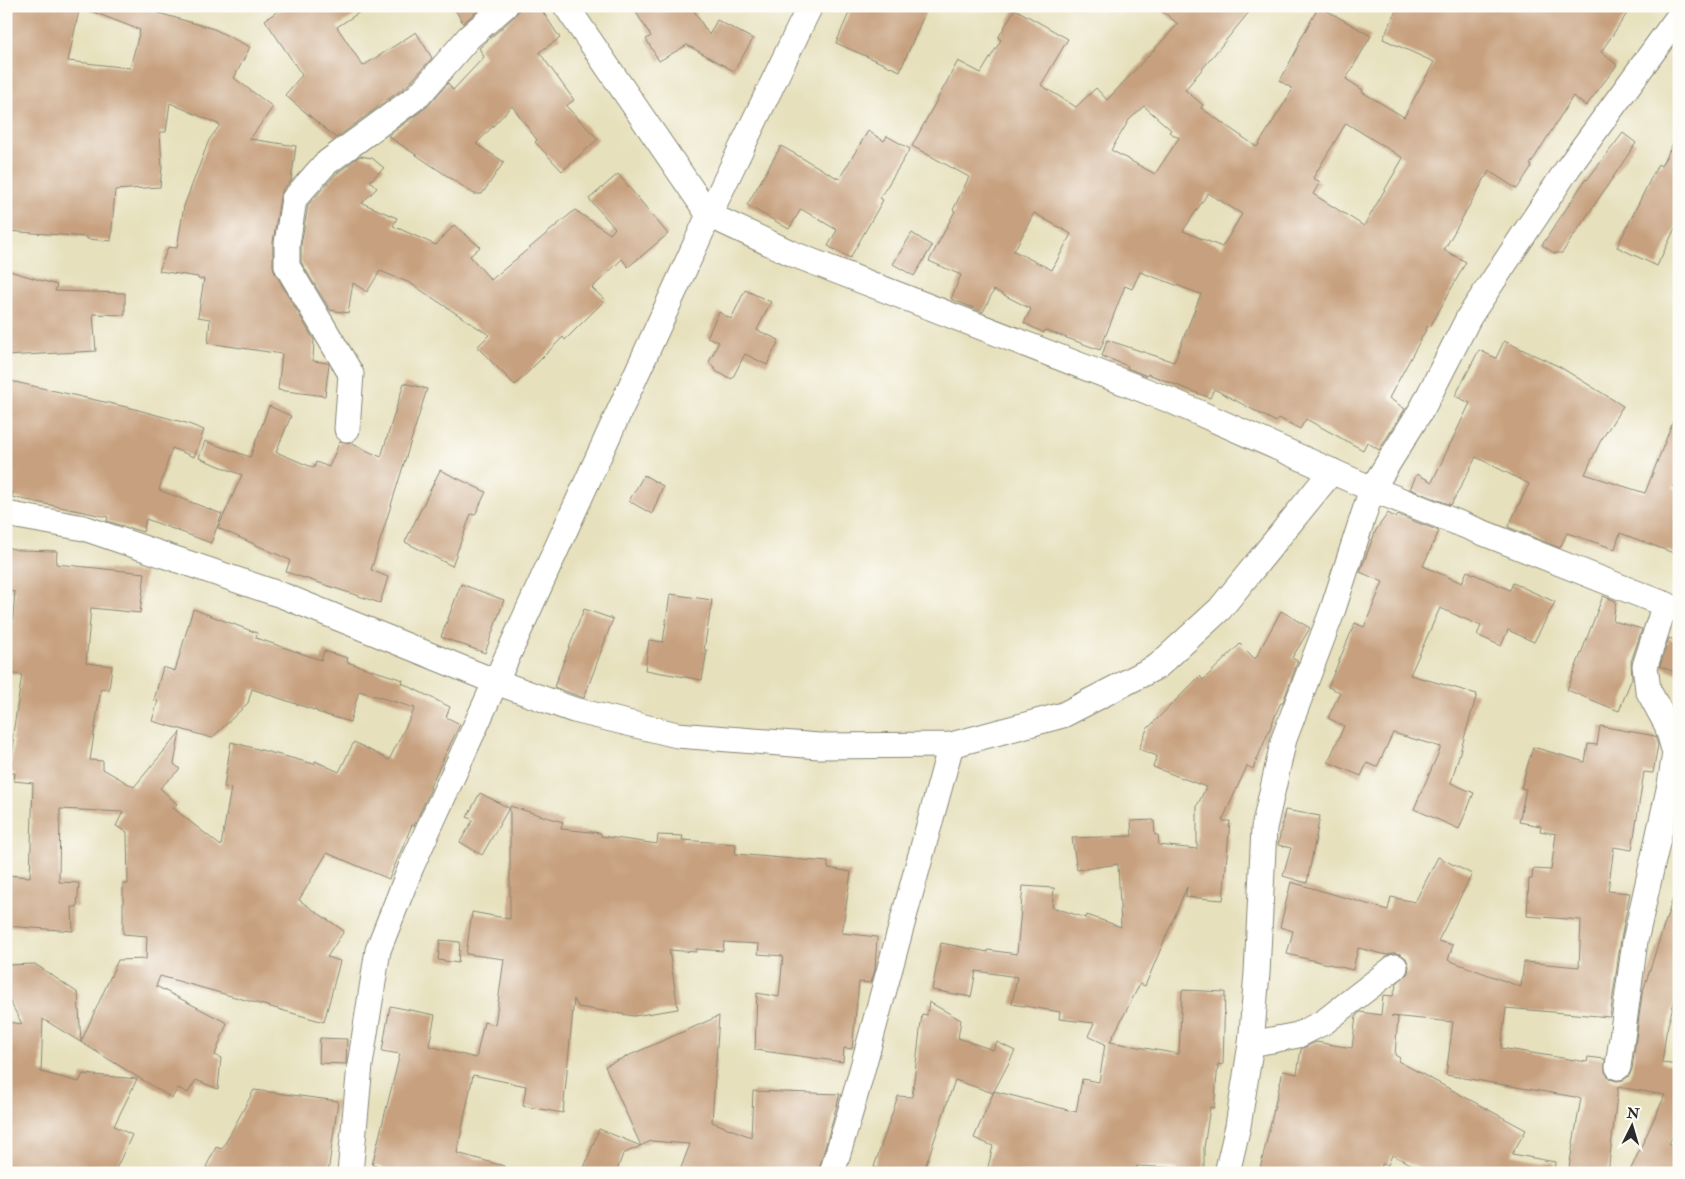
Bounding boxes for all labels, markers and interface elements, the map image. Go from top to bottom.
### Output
north arrow [1608,1102,1658,1152]
text: N [1625,1104,1641,1123]

